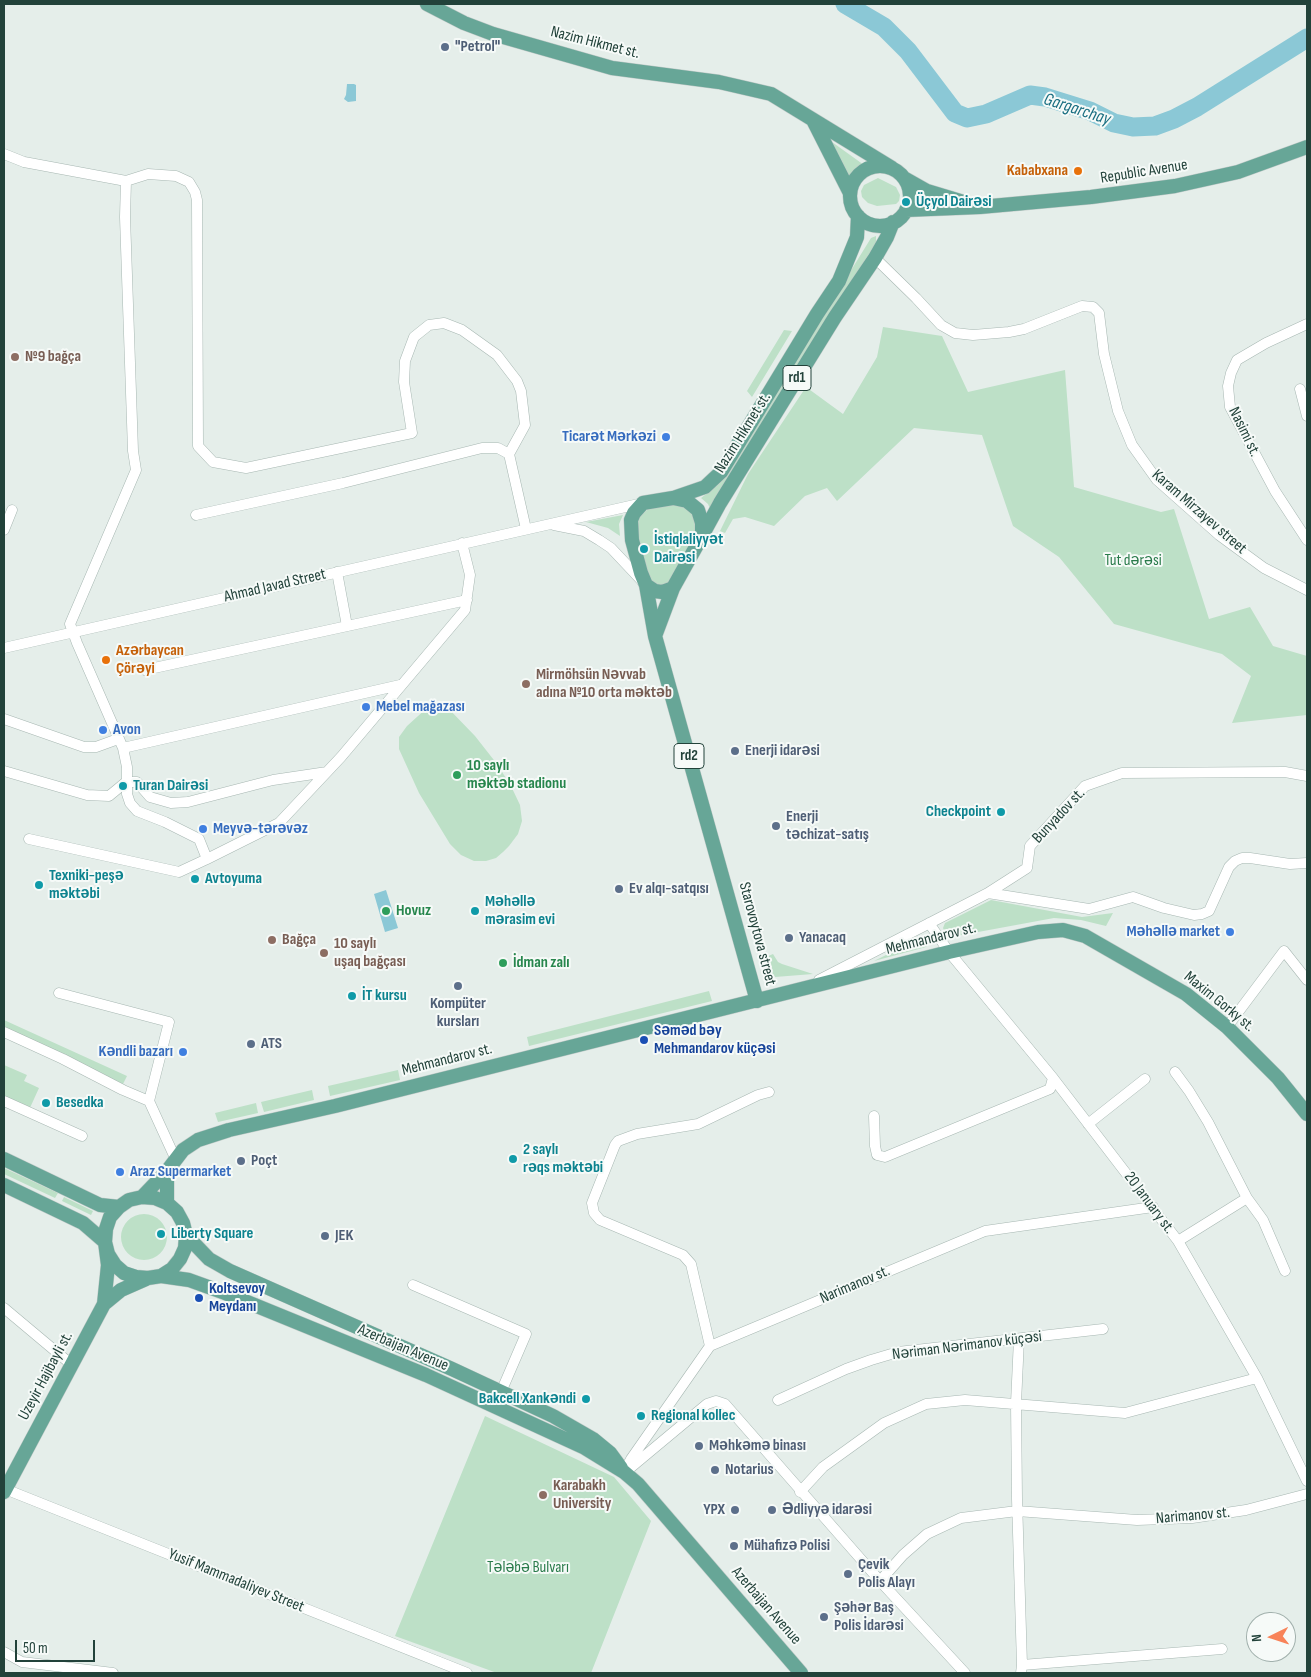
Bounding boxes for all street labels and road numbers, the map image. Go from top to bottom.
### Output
street label: Nazim Hikmet st. [549,23,641,63]
street label: Republic Avenue [1099,156,1189,188]
road number: rd1 [783,366,811,390]
street label: Nazim Hikmet st. [711,389,775,477]
street label: Nasimi st. [1224,404,1264,460]
street label: Karam Mirzayev street [1148,466,1250,558]
street label: Ahmad Javad Street [222,565,328,607]
road number: rd2 [674,744,704,768]
street label: Bunyadov st. [1029,784,1089,848]
street label: Starovoytova street [734,880,780,988]
street label: Mehmandarov st. [884,919,978,959]
street label: Maxim Gorky st. [1180,968,1258,1036]
street label: Mehmandarov st. [400,1040,494,1080]
street label: 20 January st. [1119,1168,1179,1238]
street label: Narimanov st. [817,1262,893,1308]
street label: Azerbaijan Avenue [355,1320,451,1376]
street label: Nəriman Nərimanov küçəsi [891,1327,1043,1365]
street label: Uzeyir Hajibayli st. [15,1328,77,1424]
street label: Narimanov st. [1155,1503,1231,1529]
street label: Yusif Mammadaliyev Street [165,1545,307,1617]
street label: Azerbaijan Avenue [727,1563,805,1649]

